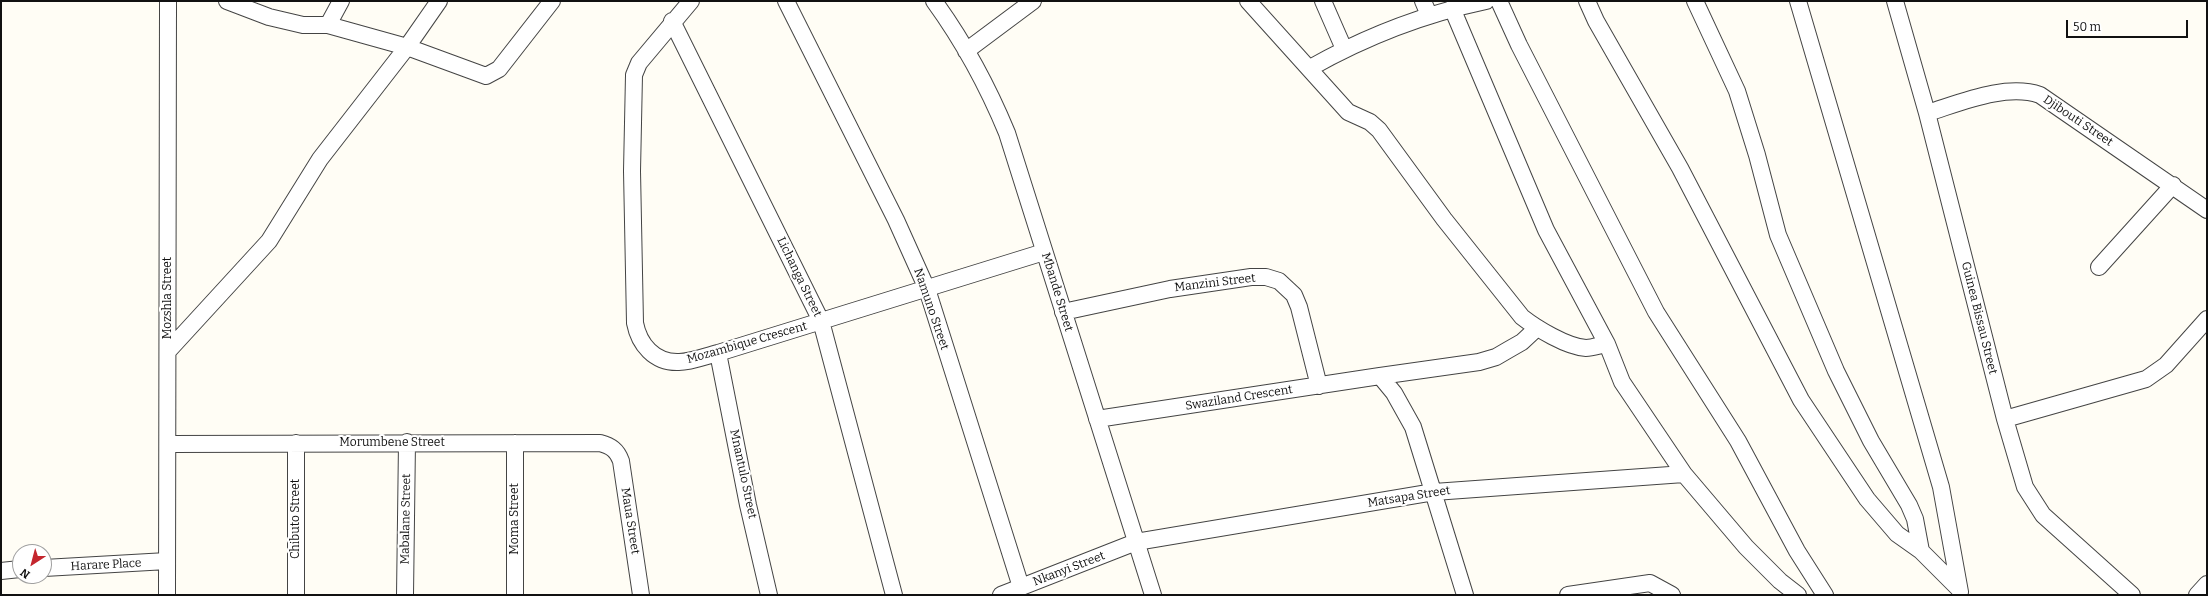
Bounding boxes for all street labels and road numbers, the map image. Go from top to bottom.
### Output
street label: Djibouti Street [2040,92,2116,150]
street label: Lichanga Street [773,235,825,319]
street label: Mbande Street [1038,251,1076,333]
street label: Mozshla Street [161,257,175,339]
street label: Guinea Bissau Street [1958,260,2000,376]
street label: Namuno Street [910,266,952,352]
street label: Manzini Street [1174,271,1256,295]
street label: Mozambique Crescent [685,319,809,367]
street label: Swaziland Crescent [1184,382,1294,414]
street label: Mnantulo Street [727,428,759,520]
street label: Morumbene Street [339,436,445,450]
street label: Mabalane Street [398,473,414,565]
street label: Chibuto Street [289,479,303,559]
street label: Moma Street [508,483,522,555]
street label: Matsapa Street [1367,483,1451,511]
street label: Maua Street [618,487,642,555]
street label: Nkanyi Street [1031,549,1107,589]
street label: Harare Place [70,556,142,574]

